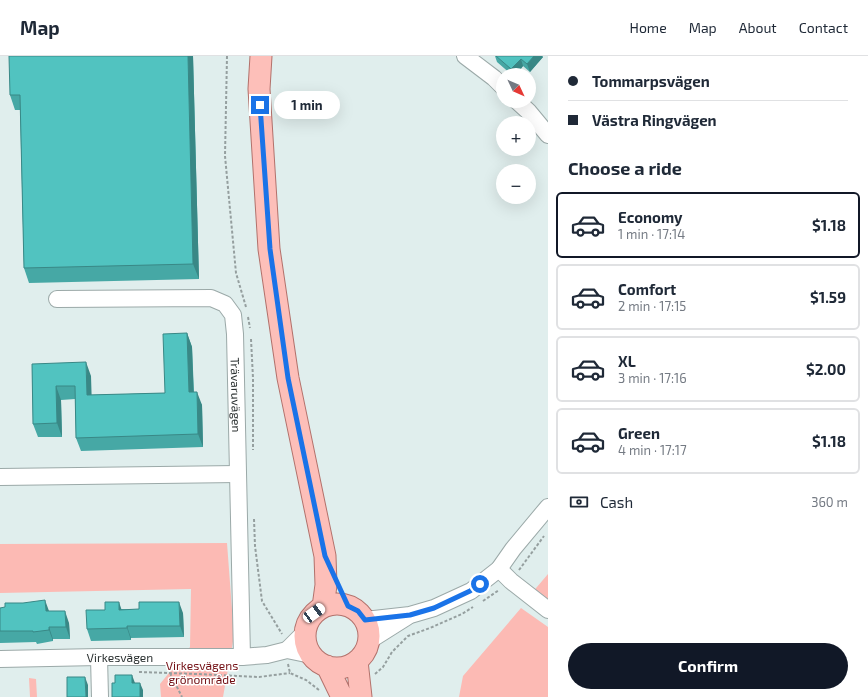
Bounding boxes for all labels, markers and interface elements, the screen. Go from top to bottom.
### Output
text: Map [20,16,60,39]
text: Home [630,19,667,36]
text: Map [689,19,717,36]
text: About [739,19,777,36]
text: Contact [799,19,848,36]
north arrow [496,68,536,108]
map controls [496,68,536,204]
text: Tommarpsvägen [592,72,710,90]
callout: 1 min [274,91,340,119]
route end [251,96,269,114]
text: 1 min [291,97,323,113]
text: Västra Ringvägen [592,111,717,129]
button: + [496,116,536,156]
text: Choose a ride [568,157,682,179]
button: − [496,164,536,204]
icon: car [570,207,606,243]
text: Economy [618,208,683,226]
text: $1.18 [812,216,846,234]
text: 1 min · 17:14 [618,226,685,242]
icon: car [570,279,606,315]
text: Comfort [618,280,676,298]
text: $1.59 [810,288,846,306]
text: 2 min · 17:15 [618,298,686,314]
icon: car [570,351,606,387]
text: XL [618,352,636,370]
street label: Trävaruvägen [229,357,244,433]
text: $2.00 [806,360,846,378]
text: 3 min · 17:16 [618,370,687,386]
icon: car [570,423,606,459]
text: Green [618,424,660,442]
text: $1.18 [812,432,846,450]
text: 4 min · 17:17 [618,442,687,458]
icon: cash [568,491,590,513]
text: Cash [600,493,633,511]
text: 360 m [811,494,848,510]
route start [471,575,489,593]
car [301,601,327,625]
button: Confirm [568,643,848,689]
street label: Virkesvägen [87,650,153,664]
park label: Virkesvägens grönområde [166,658,238,686]

